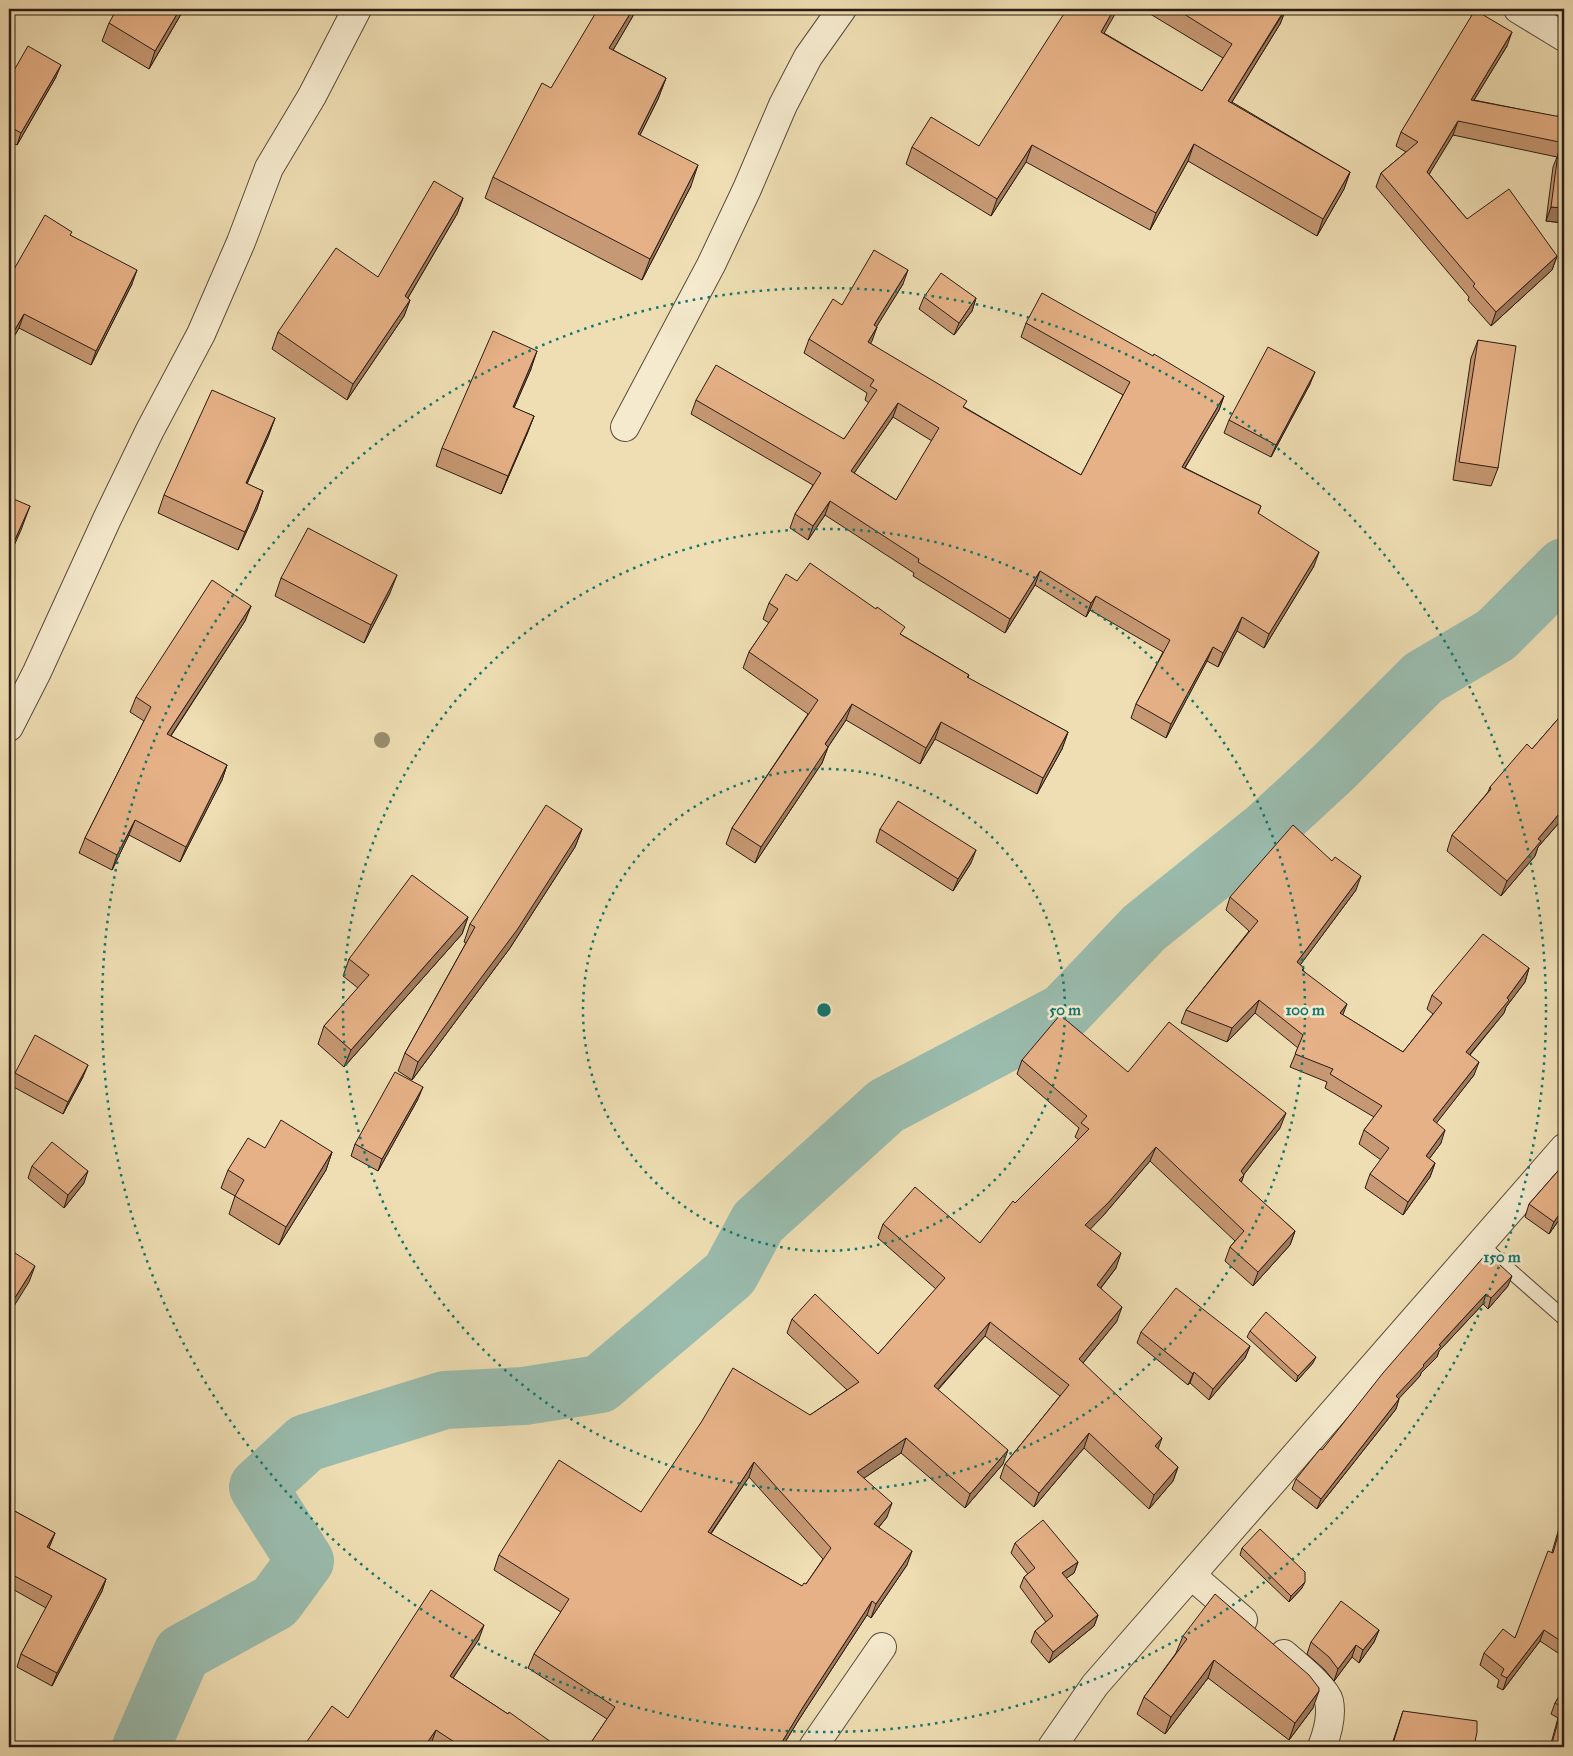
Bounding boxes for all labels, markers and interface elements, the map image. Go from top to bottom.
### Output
centre of rings [815,1001,833,1019]
text: 50 m [1049,1001,1081,1019]
text: 100 m [1285,1001,1325,1019]
text: 150 m [1483,1248,1521,1266]

